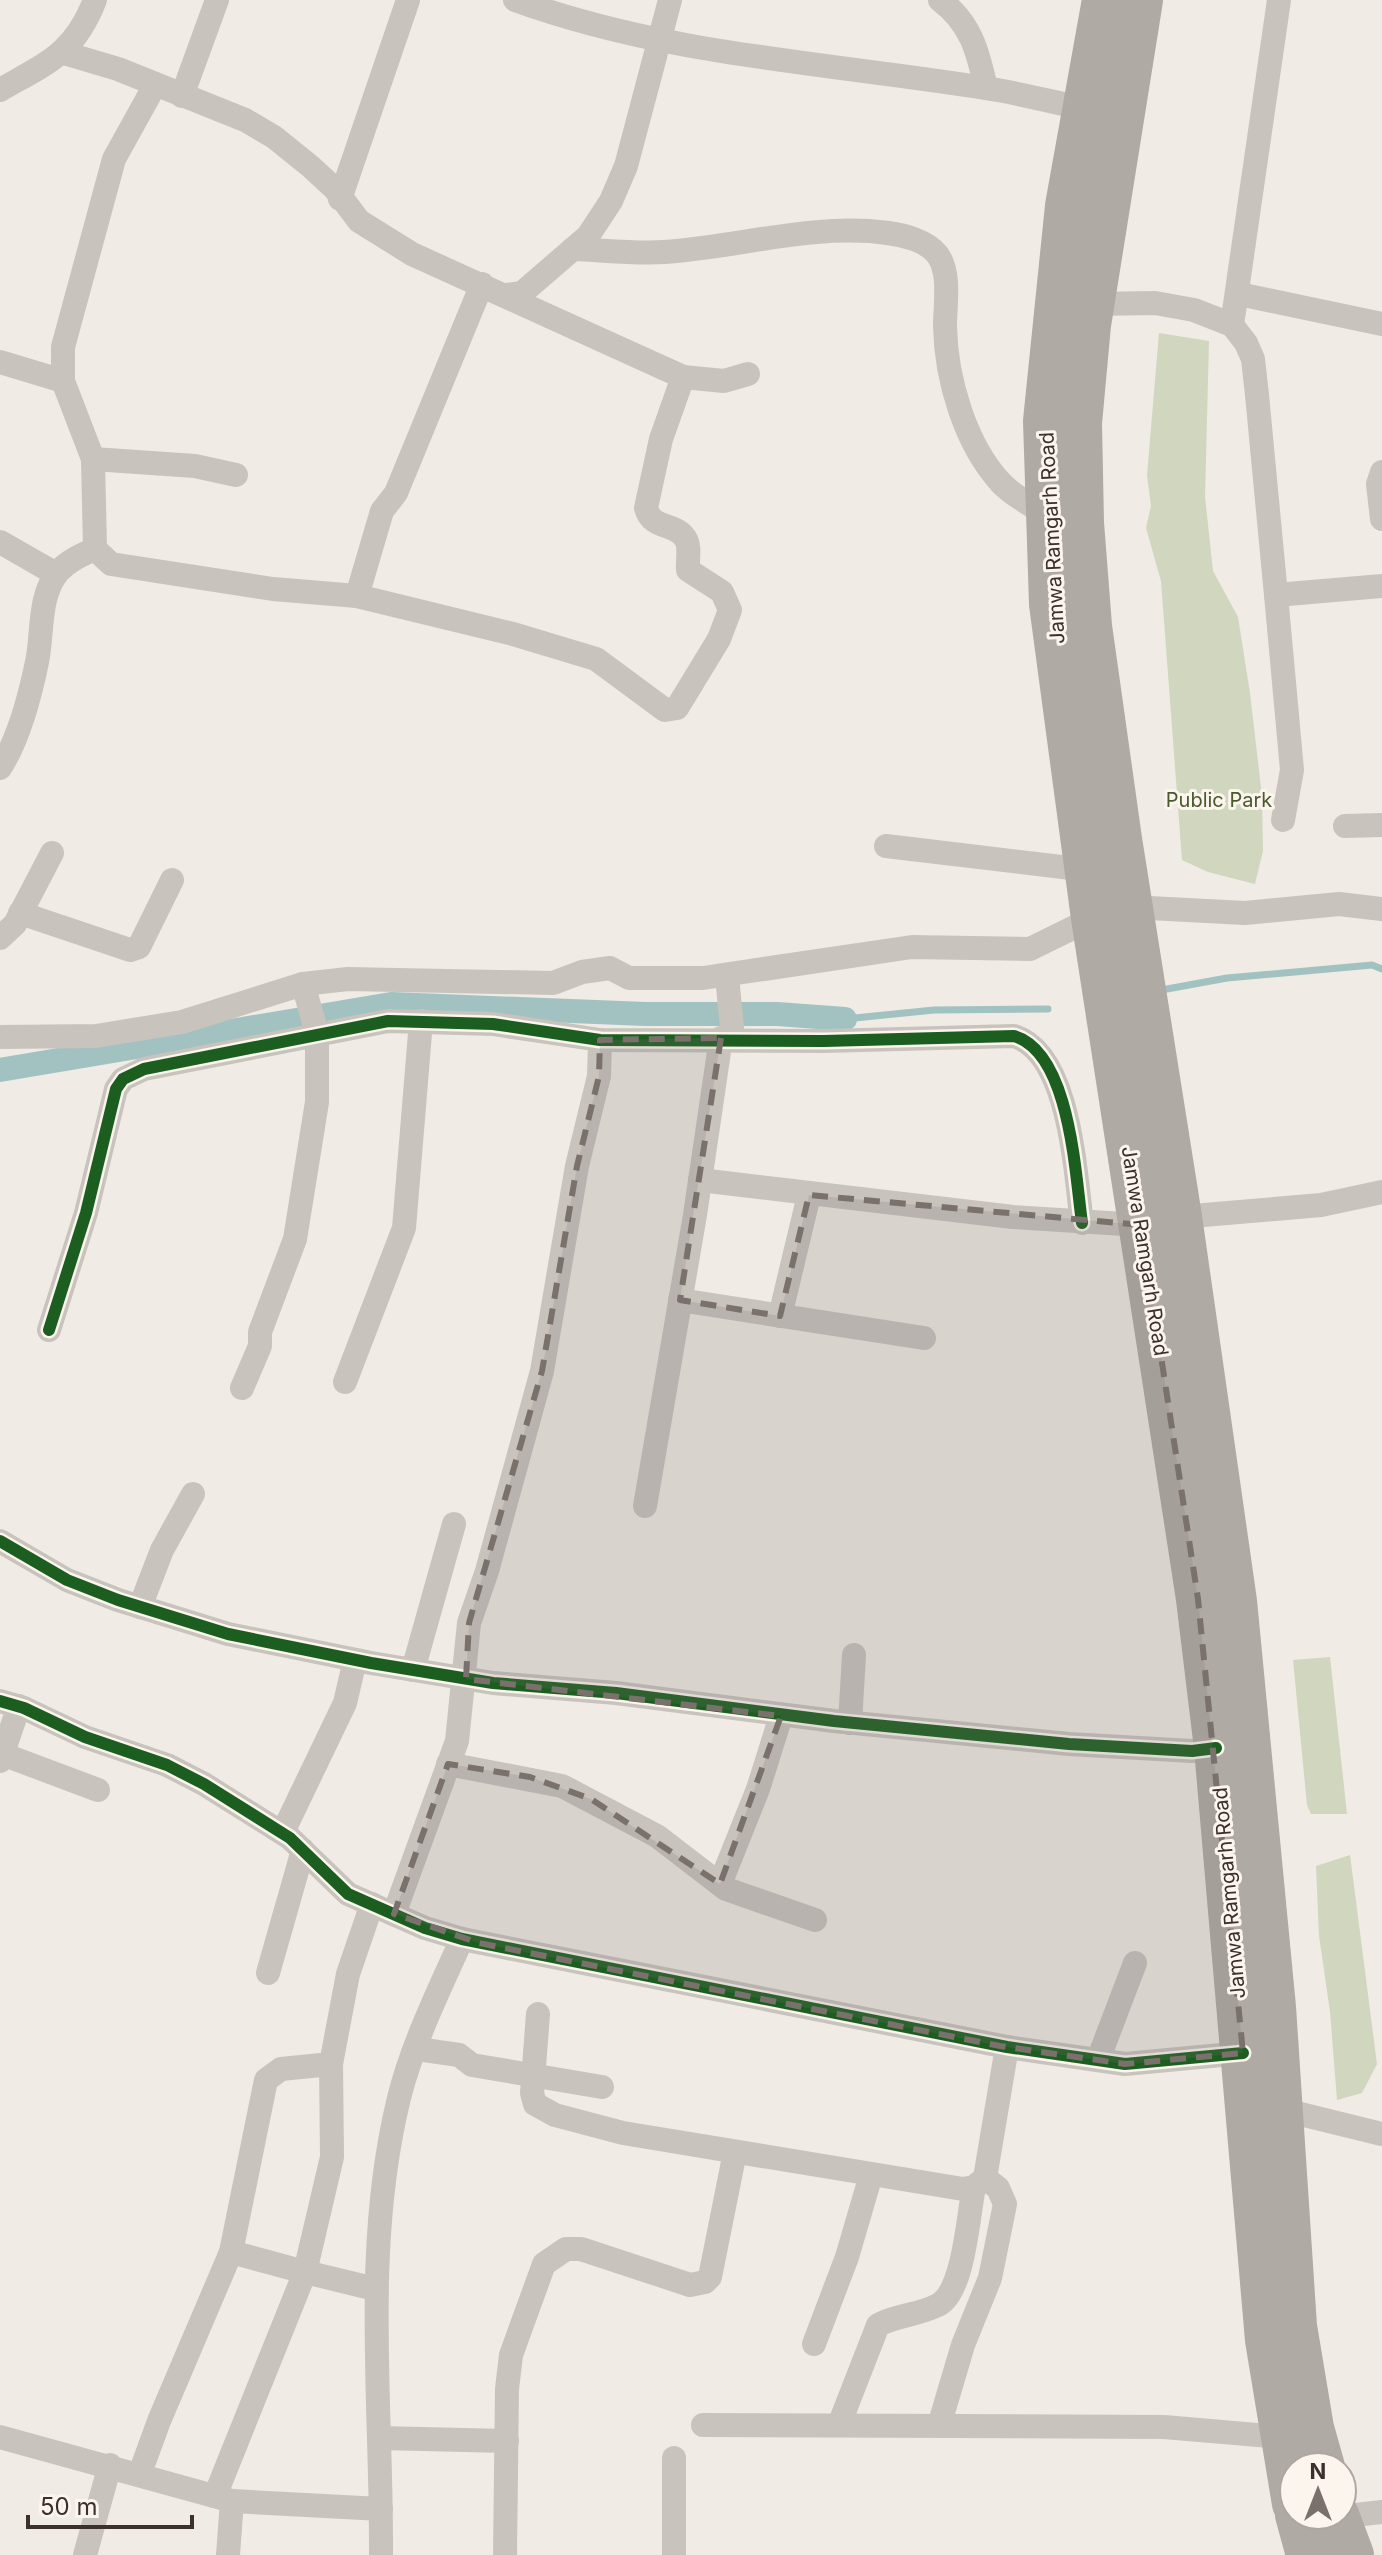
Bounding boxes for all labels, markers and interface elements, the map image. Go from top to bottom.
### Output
street label: Jamwa Ramgarh Road [1034,432,1070,644]
park label: Public Park [1166,788,1272,812]
street label: Jamwa Ramgarh Road [1117,1144,1173,1358]
street label: Jamwa Ramgarh Road [1208,1786,1250,2000]
north arrow [1278,2451,1358,2531]
text: N [1310,2458,1326,2484]
scale bar [28,2479,192,2529]
text: 50 m [40,2492,98,2521]

